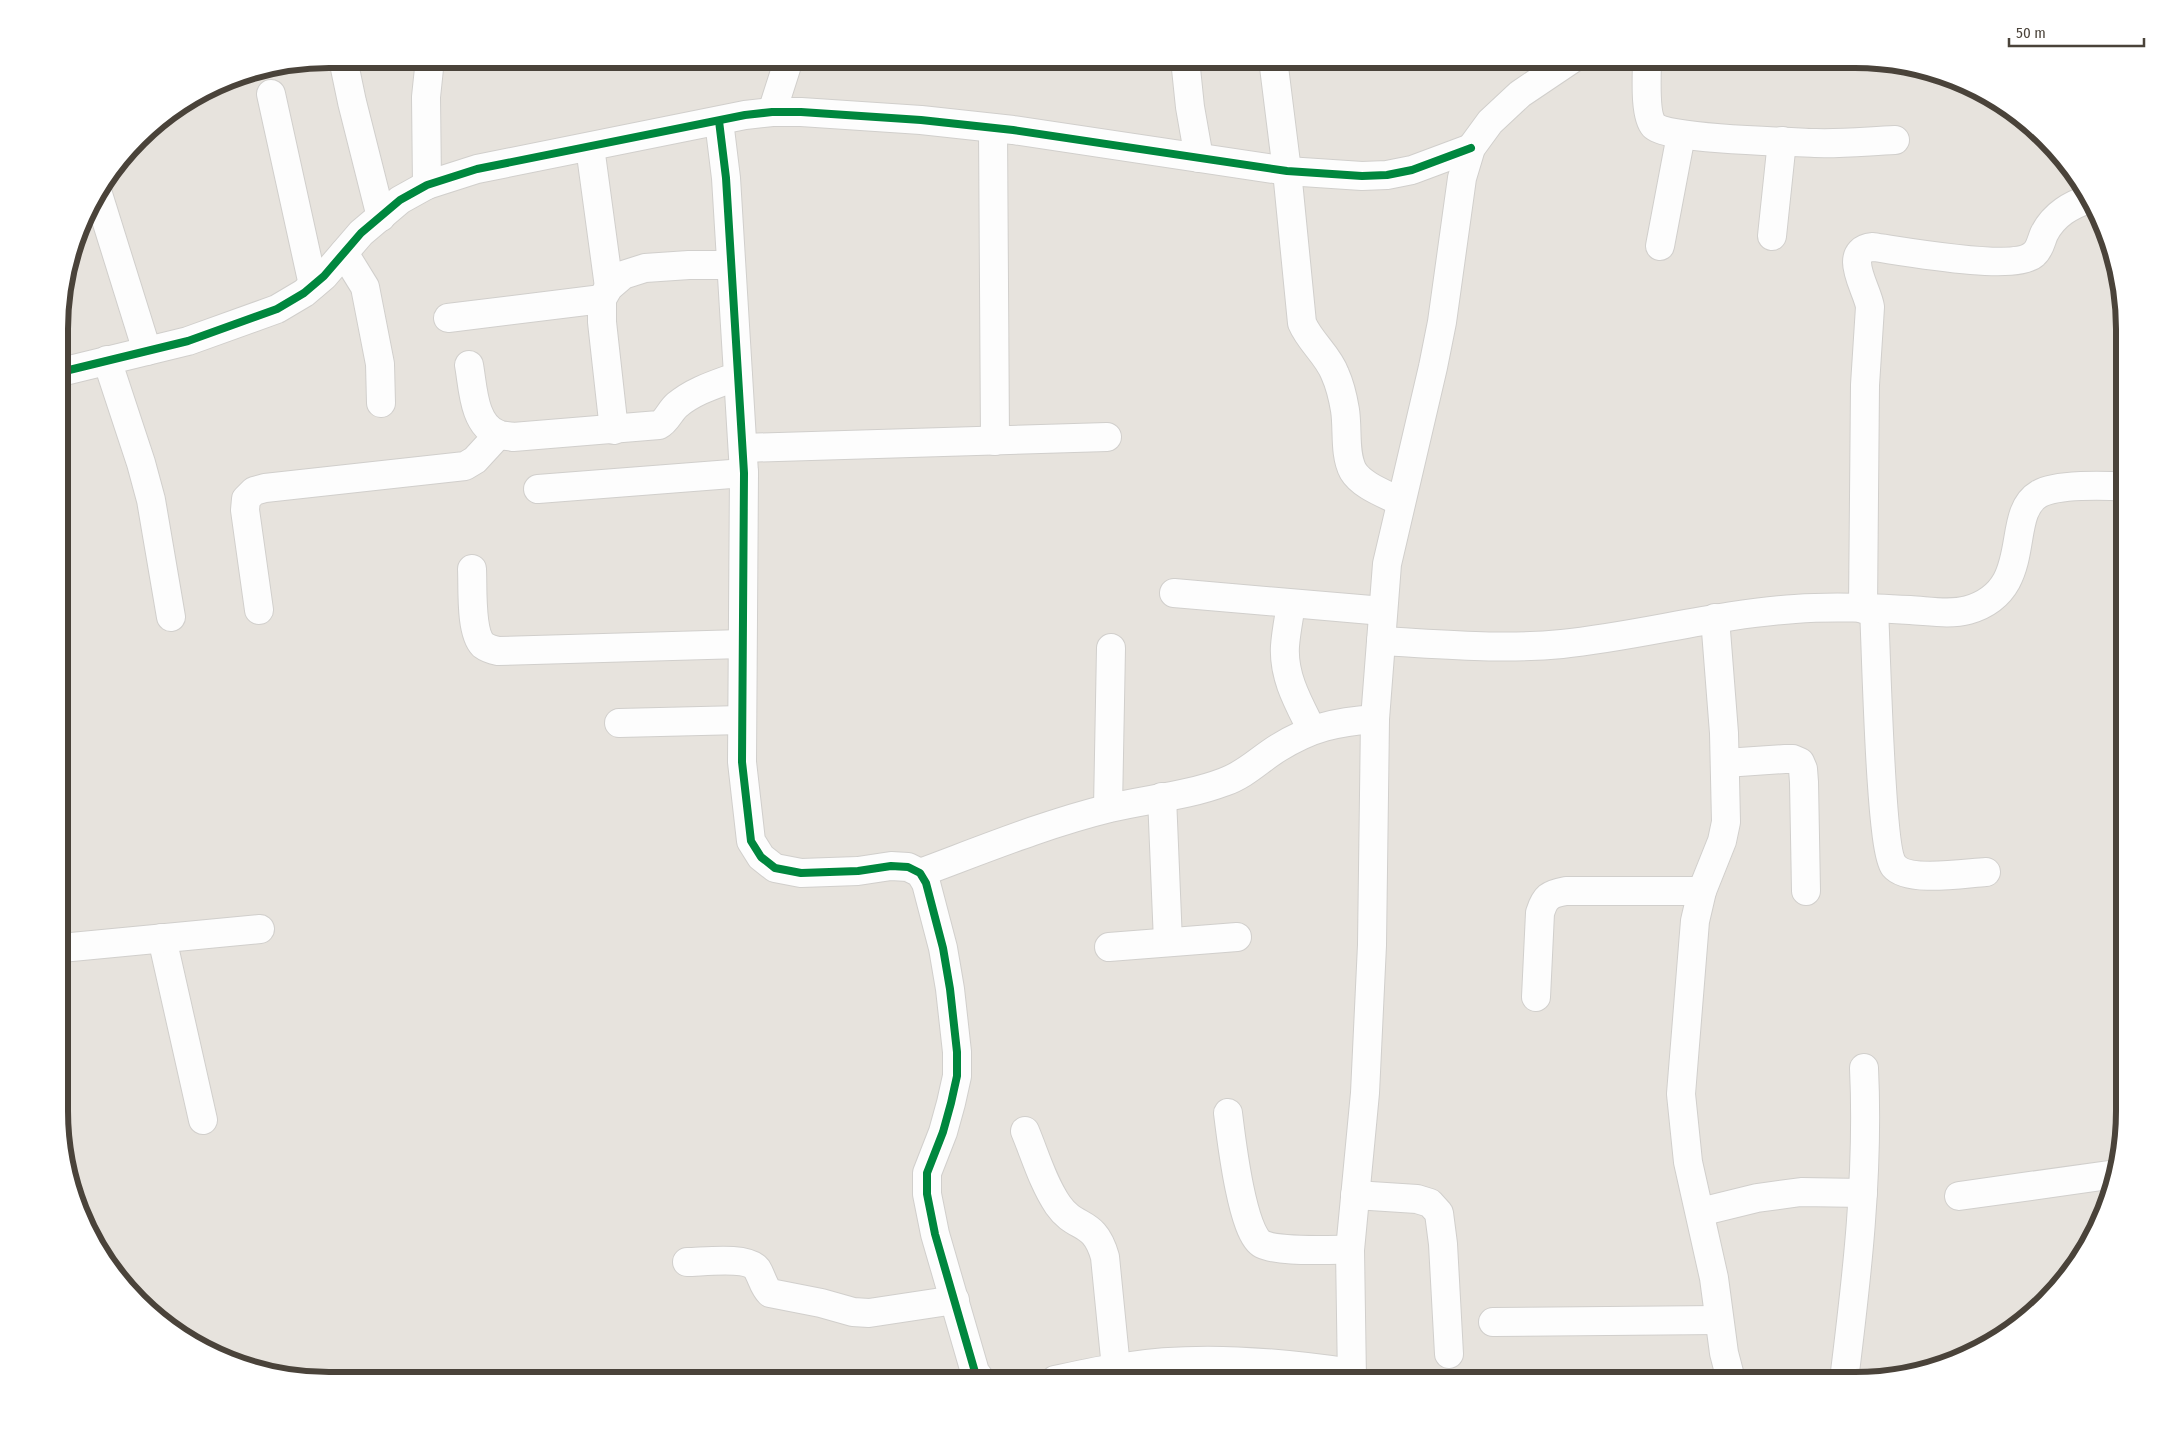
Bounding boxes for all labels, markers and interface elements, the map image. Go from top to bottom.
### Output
scale bar [2009,15,2144,47]
text: 50 m [2016,24,2046,42]

